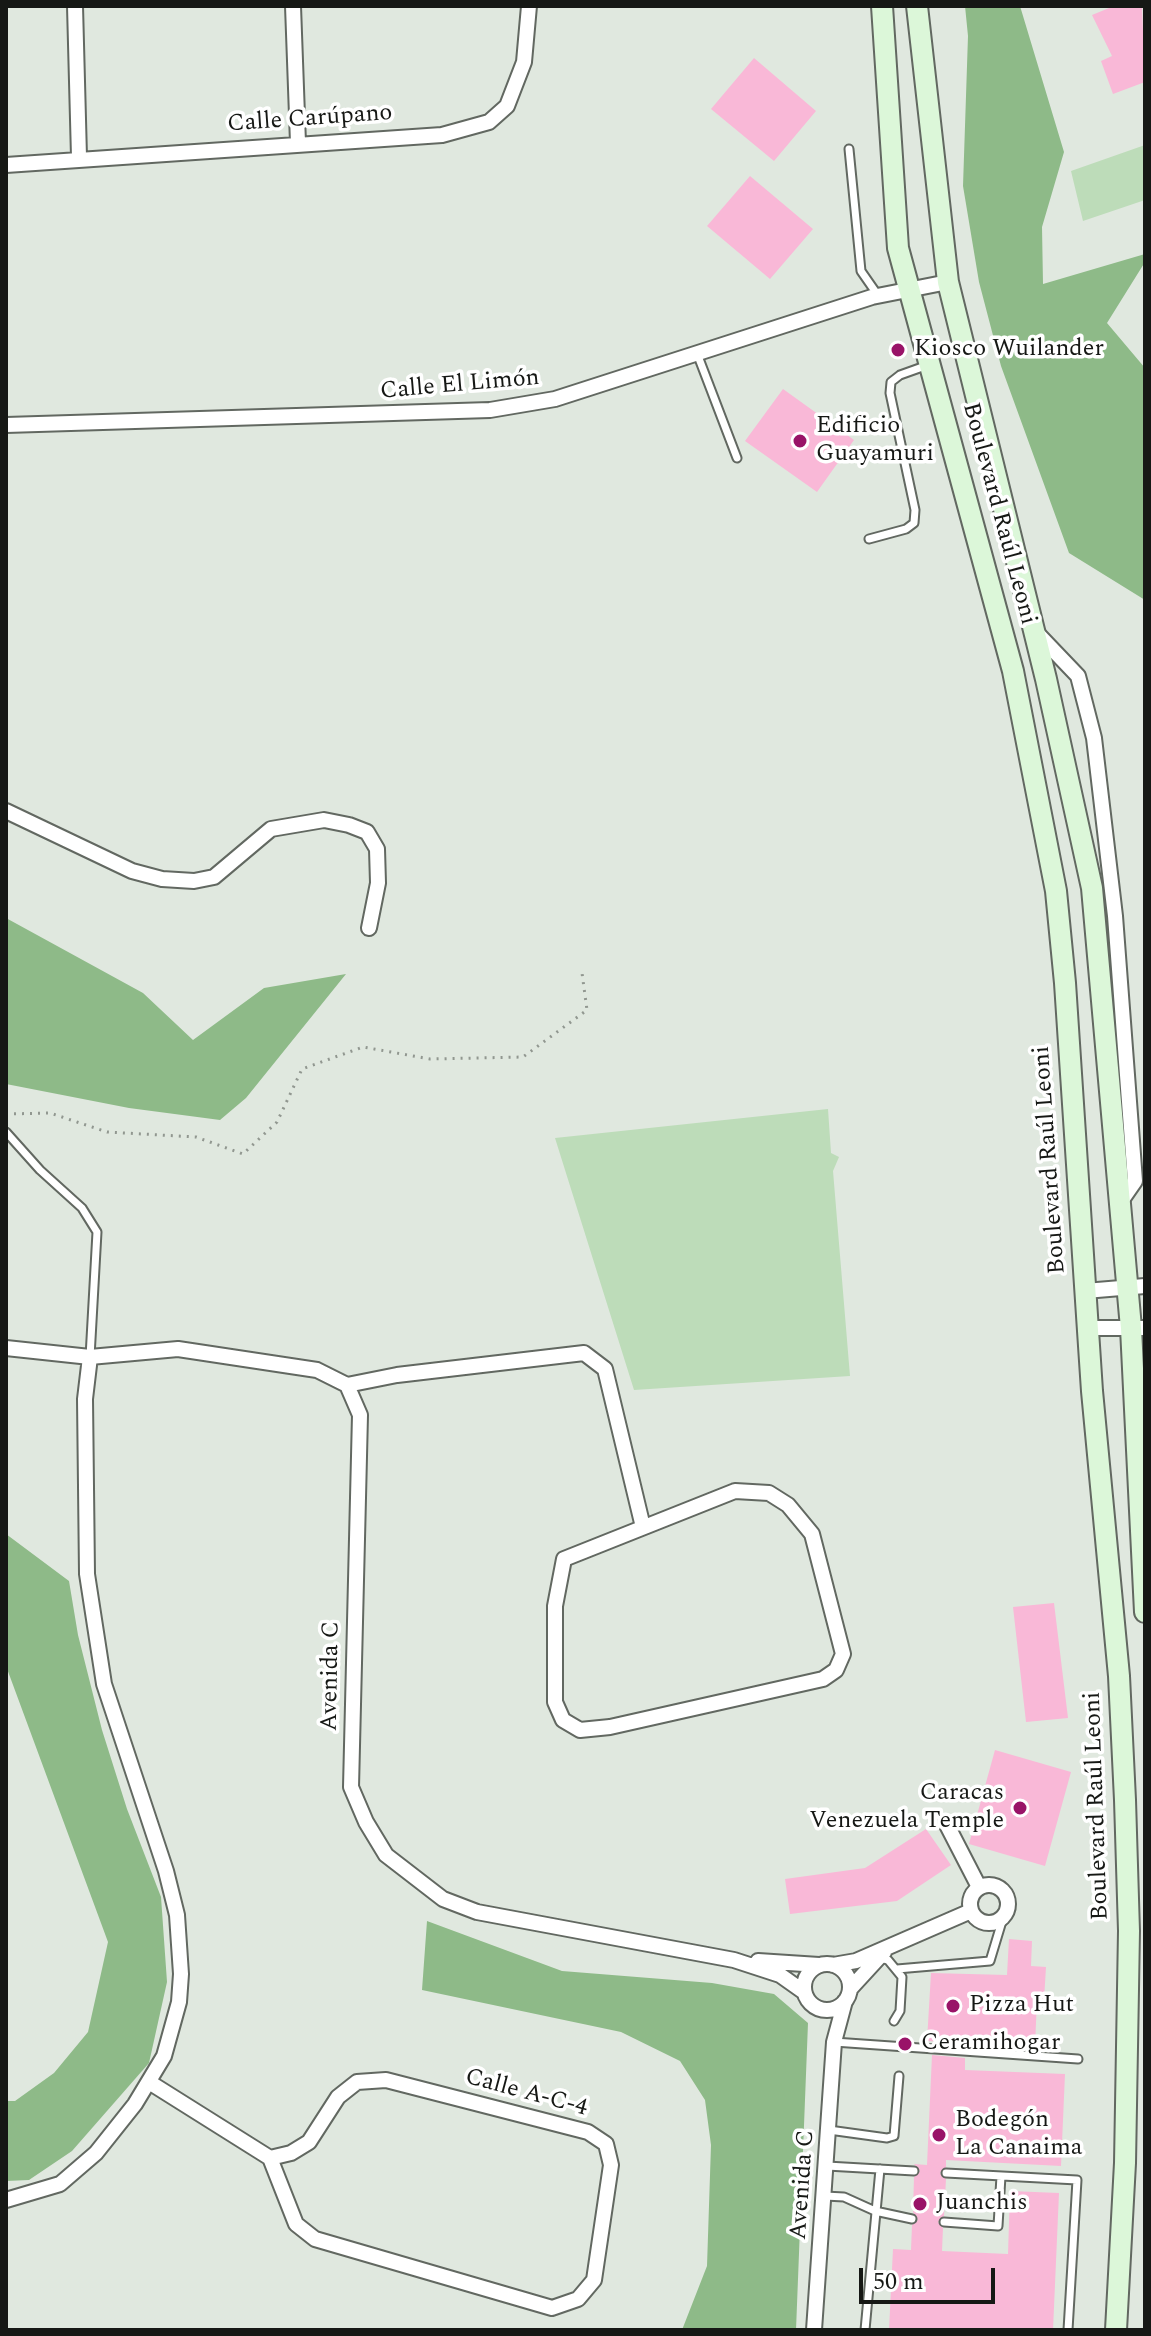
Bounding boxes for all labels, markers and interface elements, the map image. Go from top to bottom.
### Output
street label: Calle Carúpano [227,100,393,140]
place label: Kiosco Wuilander [914,336,1104,364]
marker: Kiosco Wuilander [889,341,907,359]
street label: Calle El Limón [379,365,541,407]
street label: Boulevard Raúl Leoni [954,400,1042,628]
place label: Edificio Guayamuri [816,413,934,469]
marker: Edificio Guayamuri [791,432,809,450]
street label: Boulevard Raúl Leoni [1029,1045,1073,1275]
street label: Avenida C [317,1621,347,1731]
street label: Boulevard Raúl Leoni [1080,1691,1116,1921]
place label: Caracas Venezuela Temple [809,1780,1004,1836]
marker: Caracas Venezuela Temple [1011,1799,1029,1817]
place label: Pizza Hut [969,1992,1074,2020]
marker: Pizza Hut [944,1997,962,2015]
place label: Ceramihogar [921,2030,1061,2058]
marker: Ceramihogar [896,2035,914,2053]
street label: Calle A-C-4 [462,2064,590,2124]
place label: Bodegón La Canaima [955,2107,1082,2163]
marker: Bodegón La Canaima [930,2126,948,2144]
street label: Avenida C [786,2129,822,2241]
place label: Juanchis [936,2190,1028,2218]
marker: Juanchis [911,2195,929,2213]
scale bar [863,2252,999,2302]
text: 50 m [873,2264,924,2300]

